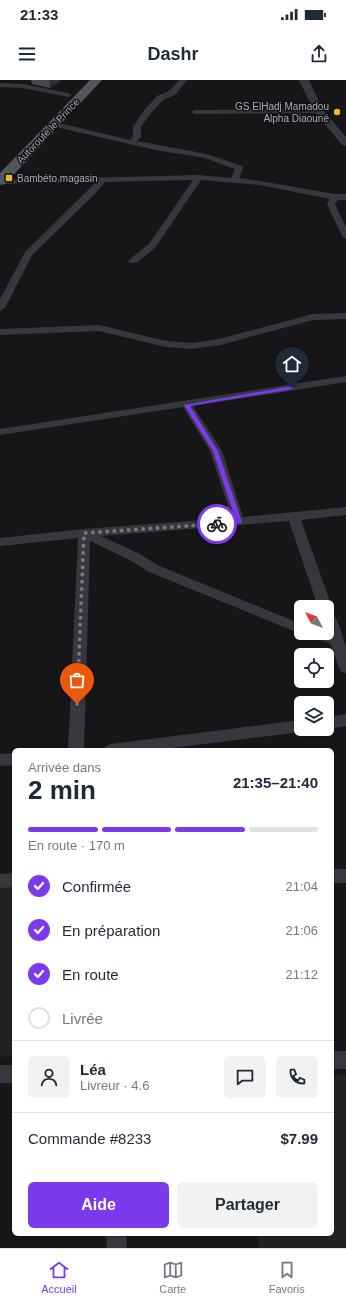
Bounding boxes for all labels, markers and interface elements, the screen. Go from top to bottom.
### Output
text: 21:33 [20,6,58,23]
icon: menu [16,43,38,65]
icon: share [308,43,330,65]
text: Dashr [147,44,199,64]
street label: Autoroute le Prince [14,96,82,165]
place label: GS ElHadj Mamadou Alpha Diaouné [235,101,329,124]
marker: GS ElHadj Mamadou Alpha Diaouné [332,107,342,117]
marker: Bambéto magasin [4,173,14,183]
place label: Bambéto magasin [17,173,98,184]
pin [275,347,309,388]
icon: home [281,353,303,375]
courier [197,504,237,544]
icon: bike [206,513,228,535]
north arrow [294,600,334,640]
map controls [294,600,334,736]
button: locate [294,648,334,688]
pin [60,663,94,704]
icon: bag [66,669,88,691]
button: layers [294,696,334,736]
text: Arrivée dans [28,760,101,775]
text: 21:35–21:40 [233,774,318,791]
text: 2 min [28,775,96,805]
text: En route · 170 m [28,838,125,853]
icon: check [28,875,50,897]
text: Confirmée [62,878,131,895]
text: 21:04 [285,879,318,894]
icon: check [28,919,50,941]
text: En préparation [62,922,160,939]
text: 21:06 [285,923,318,938]
icon: check [28,963,50,985]
text: En route [62,966,119,983]
text: 21:12 [285,967,318,982]
text: Livrée [62,1010,103,1027]
button: person [28,1056,70,1098]
button: chat [224,1056,266,1098]
button: phone [276,1056,318,1098]
text: Léa [80,1061,106,1078]
text: Livreur · 4.6 [80,1078,149,1093]
text: Commande #8233 [28,1130,151,1147]
text: $7.99 [280,1130,318,1147]
button: Aide [28,1182,169,1228]
button: Partager [177,1182,318,1228]
tab: Accueil [41,1259,77,1295]
tab: Carte [159,1259,186,1295]
tab: Favoris [269,1259,305,1295]

